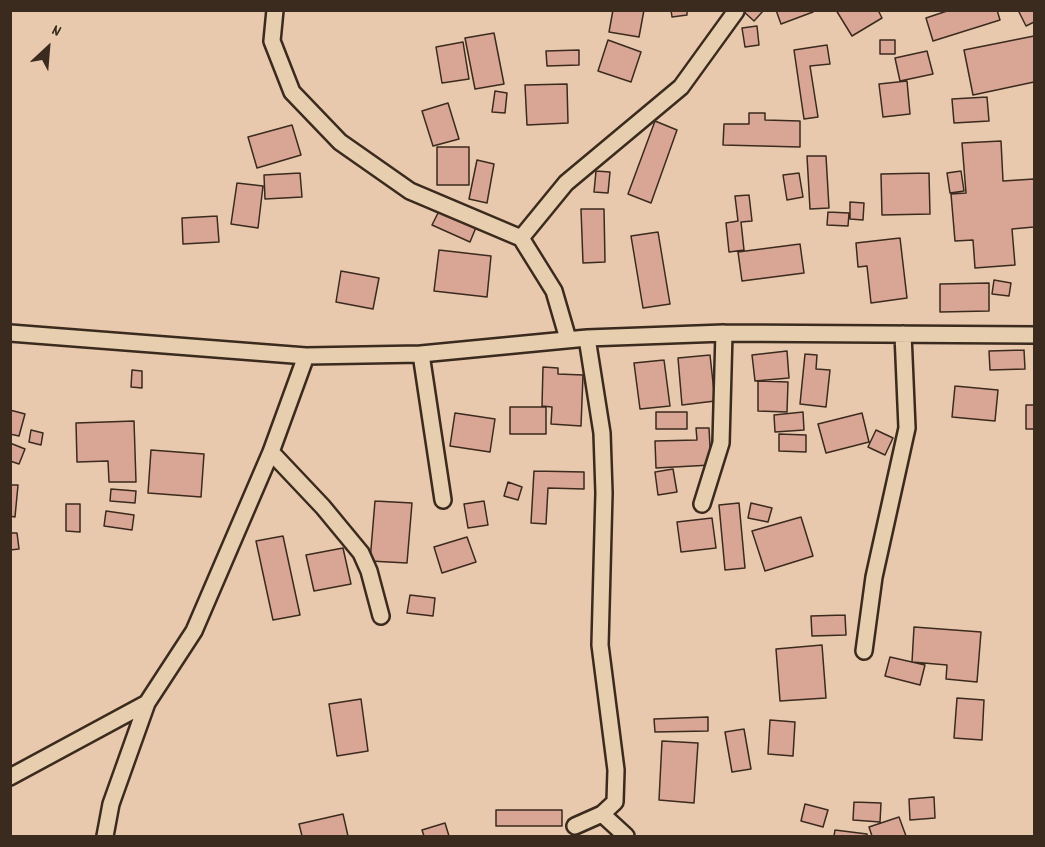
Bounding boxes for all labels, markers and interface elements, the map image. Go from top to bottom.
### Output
north arrow [18,18,78,78]
text: N [48,19,65,43]

